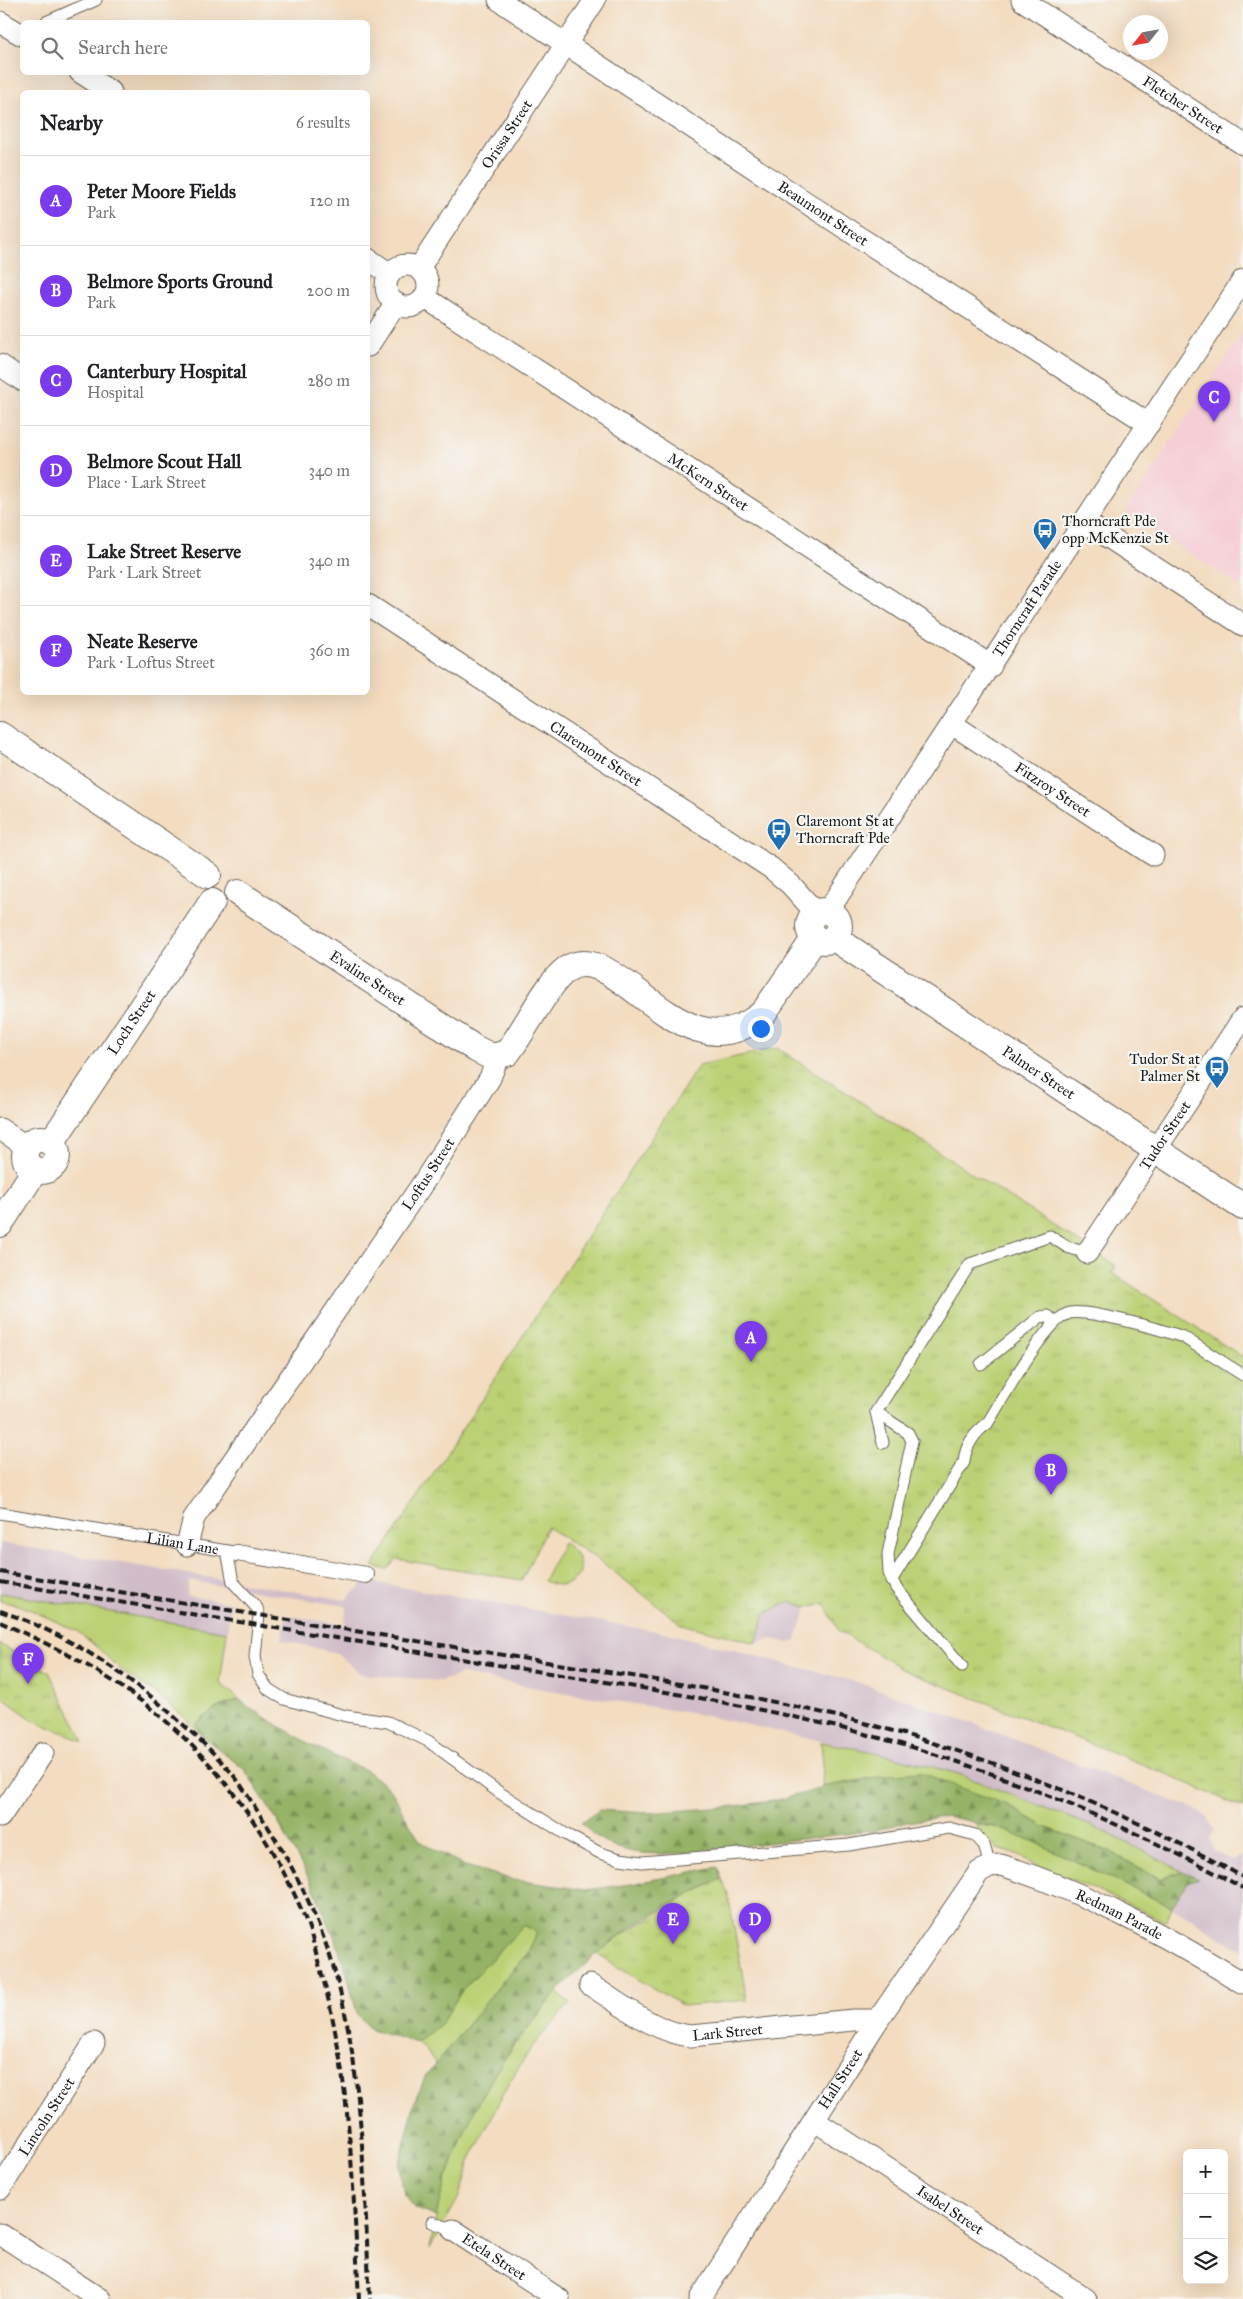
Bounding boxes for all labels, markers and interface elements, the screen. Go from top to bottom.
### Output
north arrow [1123,15,1168,60]
search box [20,20,370,75]
icon: search [38,34,66,62]
text: Search here [78,36,168,59]
street label: Fletcher Street [1139,72,1227,138]
street label: Orissa Street [478,96,536,172]
text: Nearby [40,110,103,136]
text: 6 results [296,113,350,132]
street label: Beaumont Street [774,177,872,250]
text: Peter Moore Fields [87,180,236,203]
text: A [51,191,61,210]
text: 120 m [310,191,350,210]
text: Park [87,203,116,222]
text: Belmore Sports Ground [87,270,273,293]
text: B [51,281,61,300]
text: 200 m [307,281,350,300]
text: Park [87,293,116,312]
text: Canterbury Hospital [87,360,247,383]
text: C [51,371,61,390]
text: 280 m [307,371,350,390]
pin: C [1198,381,1230,422]
text: Hospital [87,383,144,402]
street label: McKern Street [664,449,752,515]
text: Belmore Scout Hall [87,450,242,473]
text: D [50,461,62,480]
text: 340 m [308,461,350,480]
text: Place · Lark Street [87,473,206,492]
place label: Thorncraft Pde opp McKenzie St [1062,512,1169,547]
bus stop icon: Thorncraft Pde opp McKenzie St [1032,517,1058,551]
text: Lake Street Reserve [87,540,241,563]
text: E [50,551,62,570]
text: 340 m [308,551,350,570]
street label: Thorncraft Parade [989,557,1065,660]
text: Park · Lark Street [87,563,201,582]
text: Neate Reserve [87,630,198,653]
text: F [51,641,61,660]
text: 360 m [309,641,350,660]
text: Park · Loftus Street [87,653,215,672]
street label: Claremont Street [546,717,646,791]
street label: Fitzroy Street [1011,758,1094,821]
place label: Claremont St at Thorncraft Pde [796,812,895,847]
bus stop icon: Claremont St at Thorncraft Pde [766,817,792,851]
street label: Evaline Street [326,947,410,1010]
street label: Loch Street [104,986,160,1058]
your location [748,1016,774,1042]
street label: Palmer Street [999,1042,1079,1104]
place label: Tudor St at Palmer St [1129,1050,1201,1085]
bus stop icon: Tudor St at Palmer St [1204,1055,1230,1089]
street label: Tudor Street [1136,1097,1195,1174]
street label: Loftus Street [398,1134,459,1214]
pin: A [735,1321,767,1362]
pin: B [1035,1454,1067,1495]
street label: Lilian Lane [145,1529,220,1558]
pin: F [12,1643,44,1684]
street label: Redman Parade [1073,1885,1166,1944]
pin: E [657,1903,689,1944]
pin: D [739,1903,771,1944]
street label: Lark Street [692,2020,764,2045]
street label: Hall Street [815,2045,867,2112]
street label: Lincoln Street [15,2073,79,2159]
map controls [1183,2149,1228,2284]
button: + [1183,2149,1228,2194]
street label: Isabel Street [914,2181,988,2239]
button: − [1183,2194,1228,2239]
street label: Etela Street [458,2229,530,2285]
button: layers [1183,2239,1228,2284]

